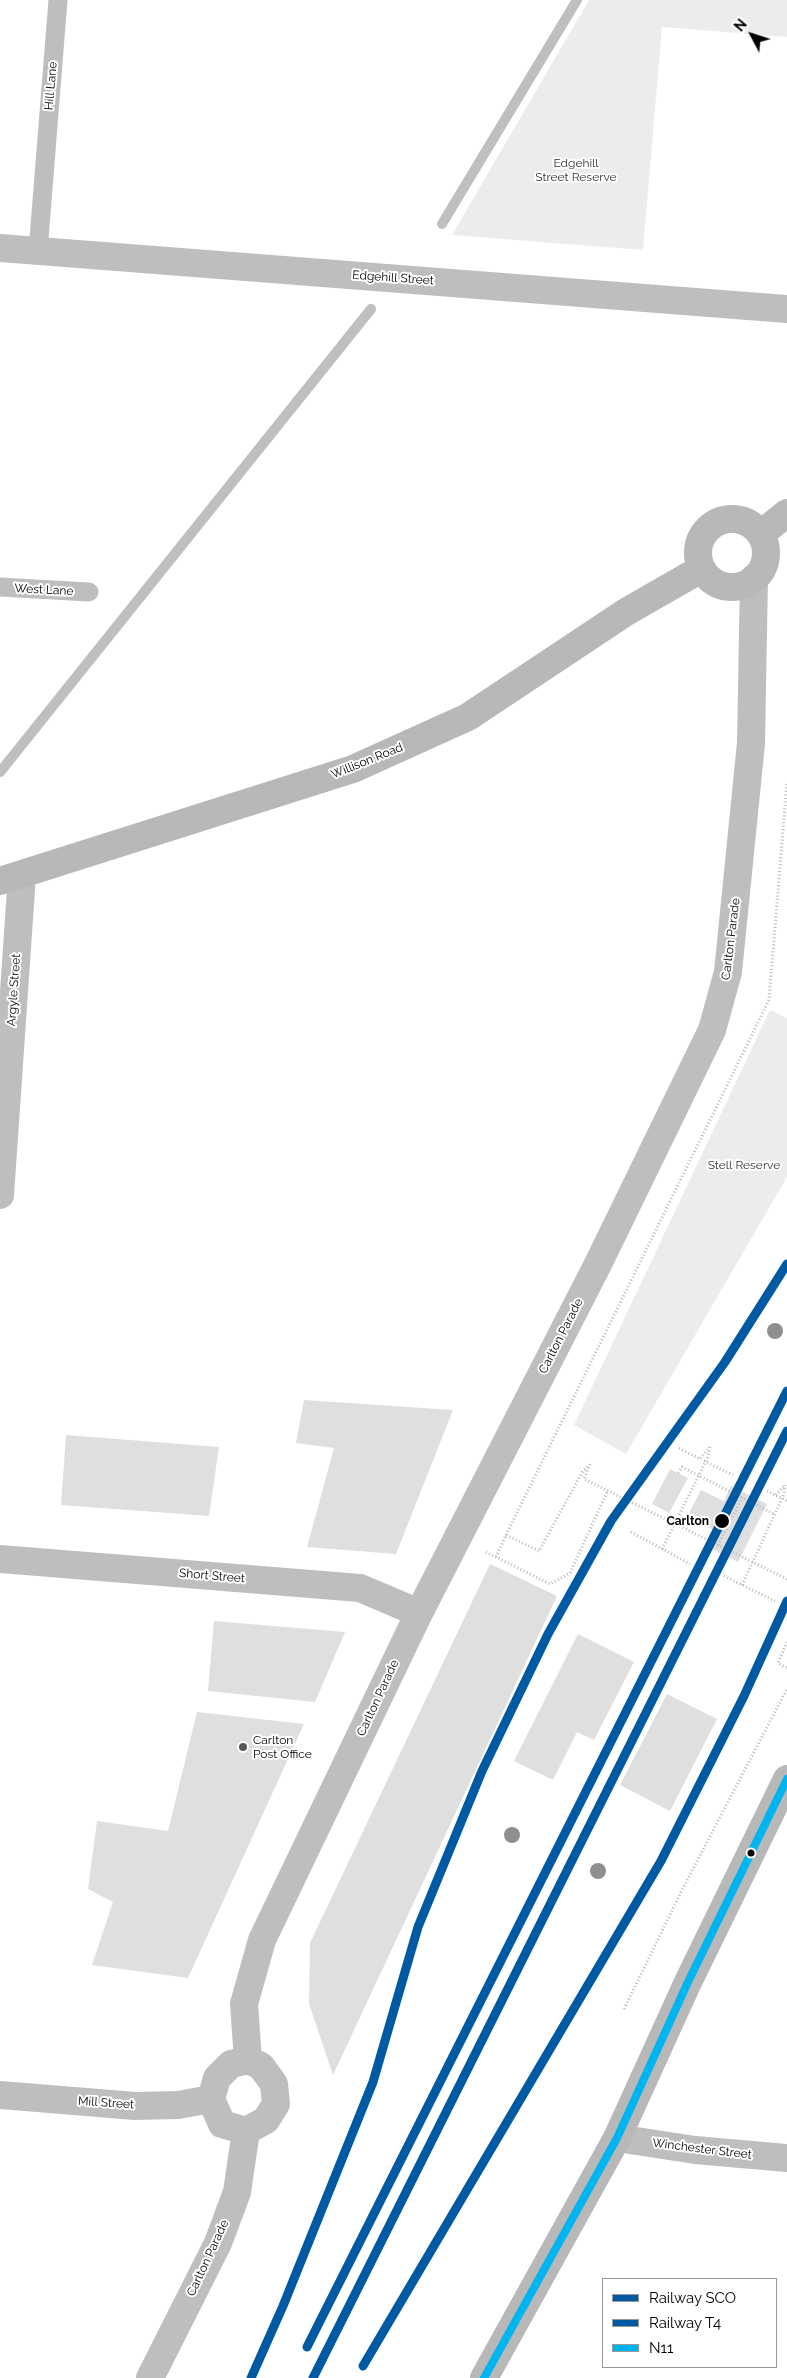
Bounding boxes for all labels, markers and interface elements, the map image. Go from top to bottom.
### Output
north arrow [727,10,777,60]
text: N [731,16,750,35]
street label: Hill Lane [42,61,60,111]
park label: Edgehill Street Reserve [535,156,617,184]
street label: Edgehill Street [352,268,434,288]
street label: West Lane [14,581,74,599]
street label: Willison Road [329,740,405,782]
street label: Carlton Parade [719,897,743,981]
street label: Argyle Street [4,953,24,1027]
park label: Stell Reserve [708,1158,780,1172]
street label: Carlton Parade [536,1296,586,1376]
marker: Carlton [713,1512,731,1530]
place label: Carlton [666,1514,709,1528]
street label: Short Street [179,1566,245,1586]
street label: Carlton Parade [354,1658,402,1738]
place label: Carlton Post Office [253,1733,312,1761]
marker: Carlton Post Office [237,1741,249,1753]
unlabelled marker [746,1848,756,1858]
street label: Mill Street [78,2094,134,2112]
street label: Winchester Street [651,2136,753,2162]
street label: Carlton Parade [184,2218,232,2298]
legend [602,2278,777,2368]
text: Railway SCO [649,2289,736,2307]
text: Railway T4 [649,2314,721,2332]
text: N11 [649,2339,673,2357]

